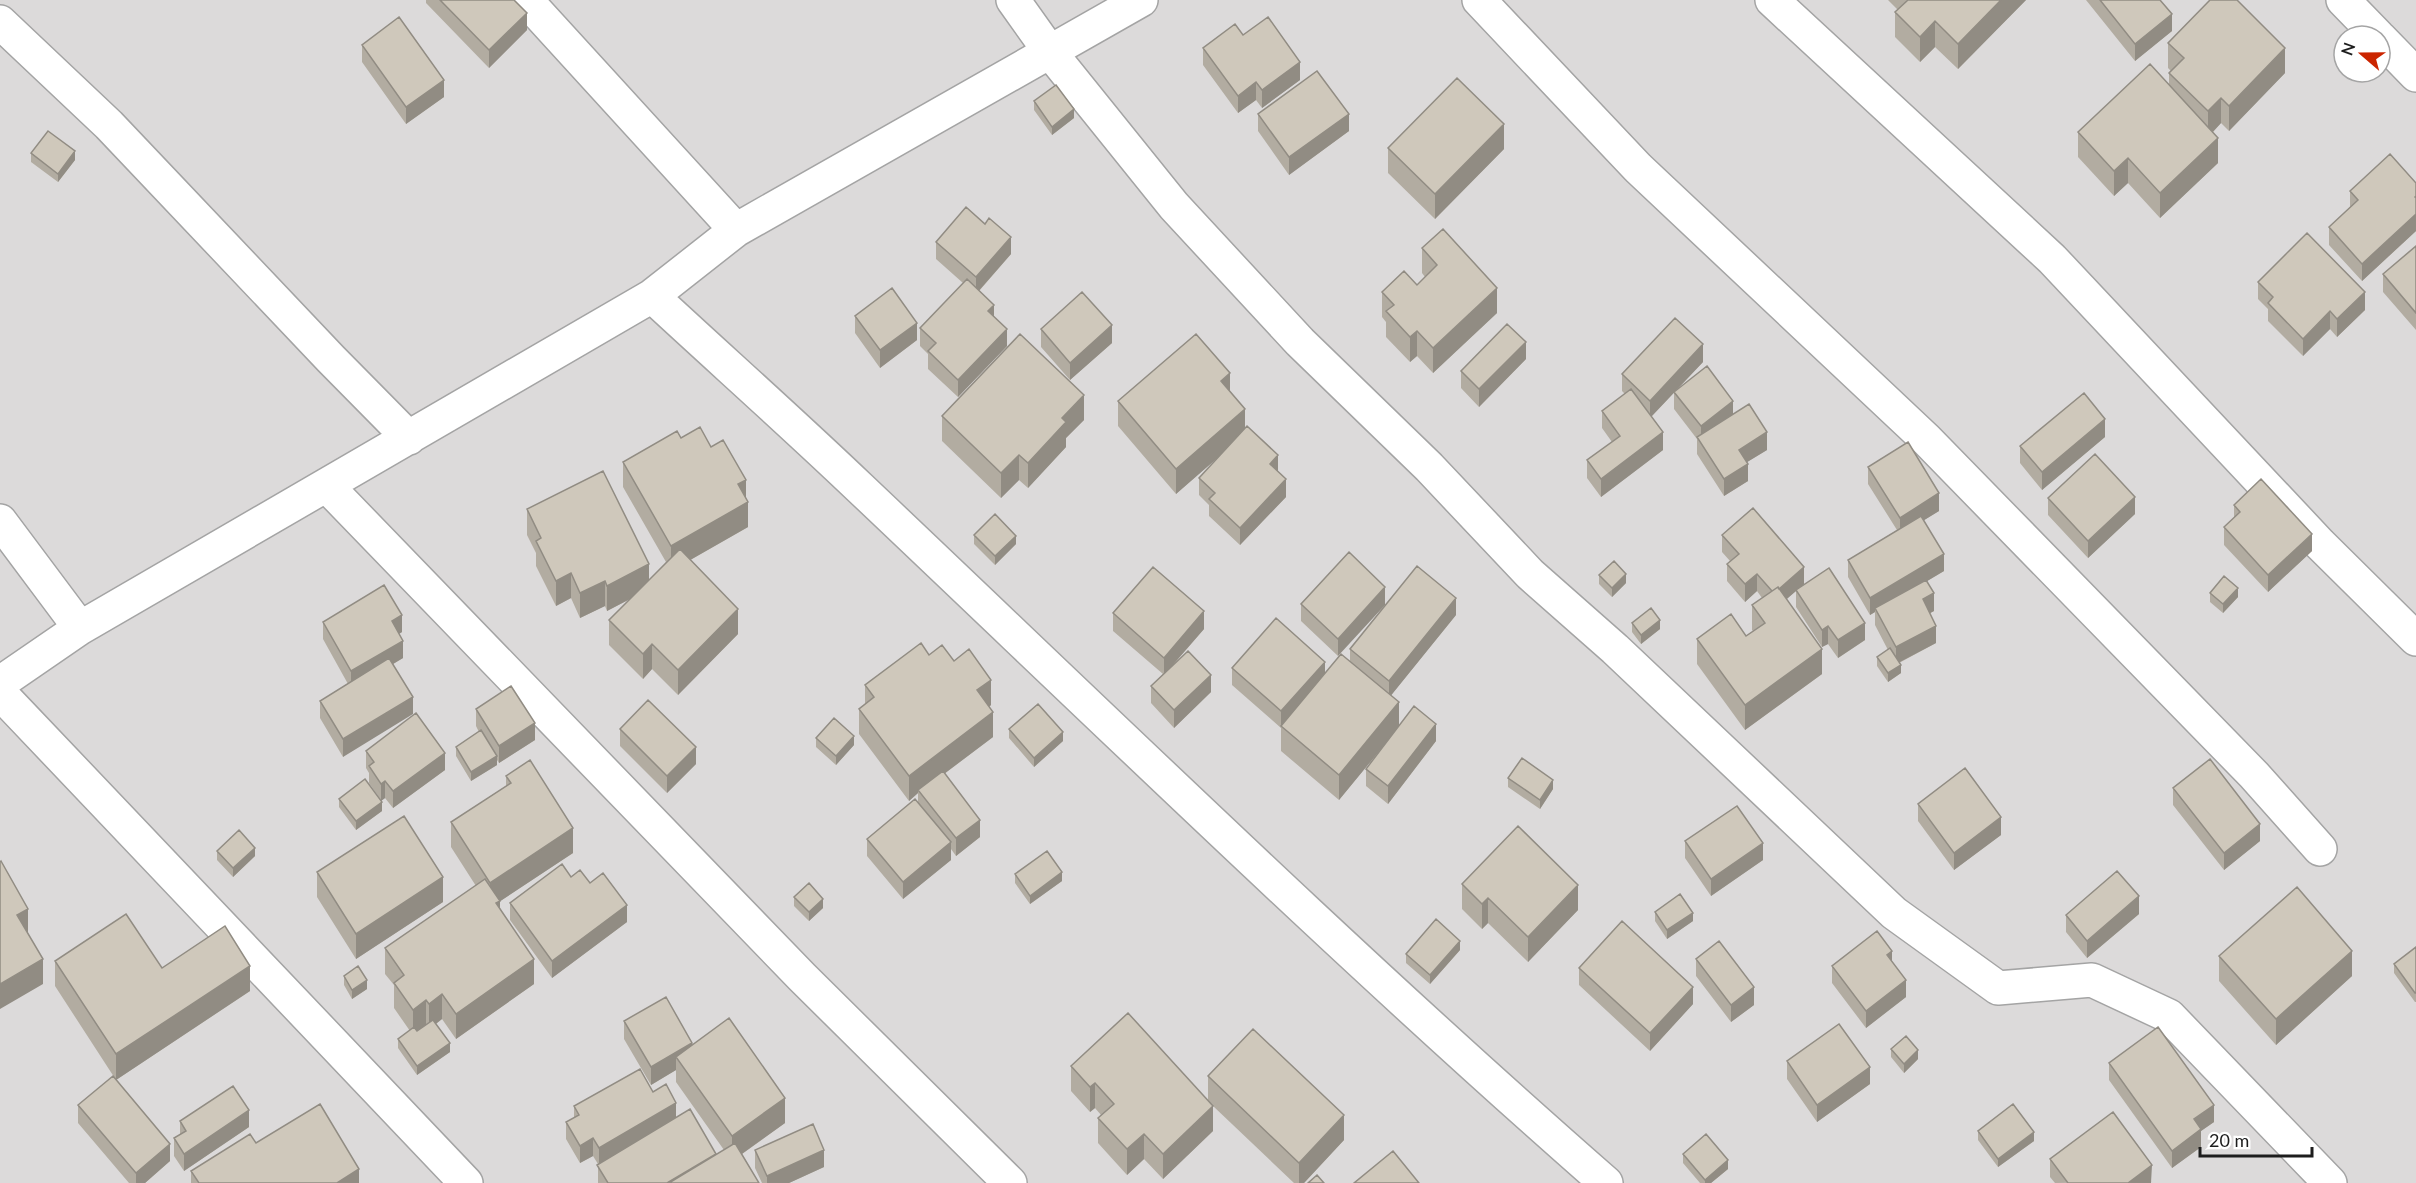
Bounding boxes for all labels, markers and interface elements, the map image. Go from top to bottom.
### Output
north arrow [2332,24,2392,84]
text: N [2336,40,2358,58]
scale bar [2200,1120,2312,1158]
text: 20 m [2209,1129,2249,1151]

